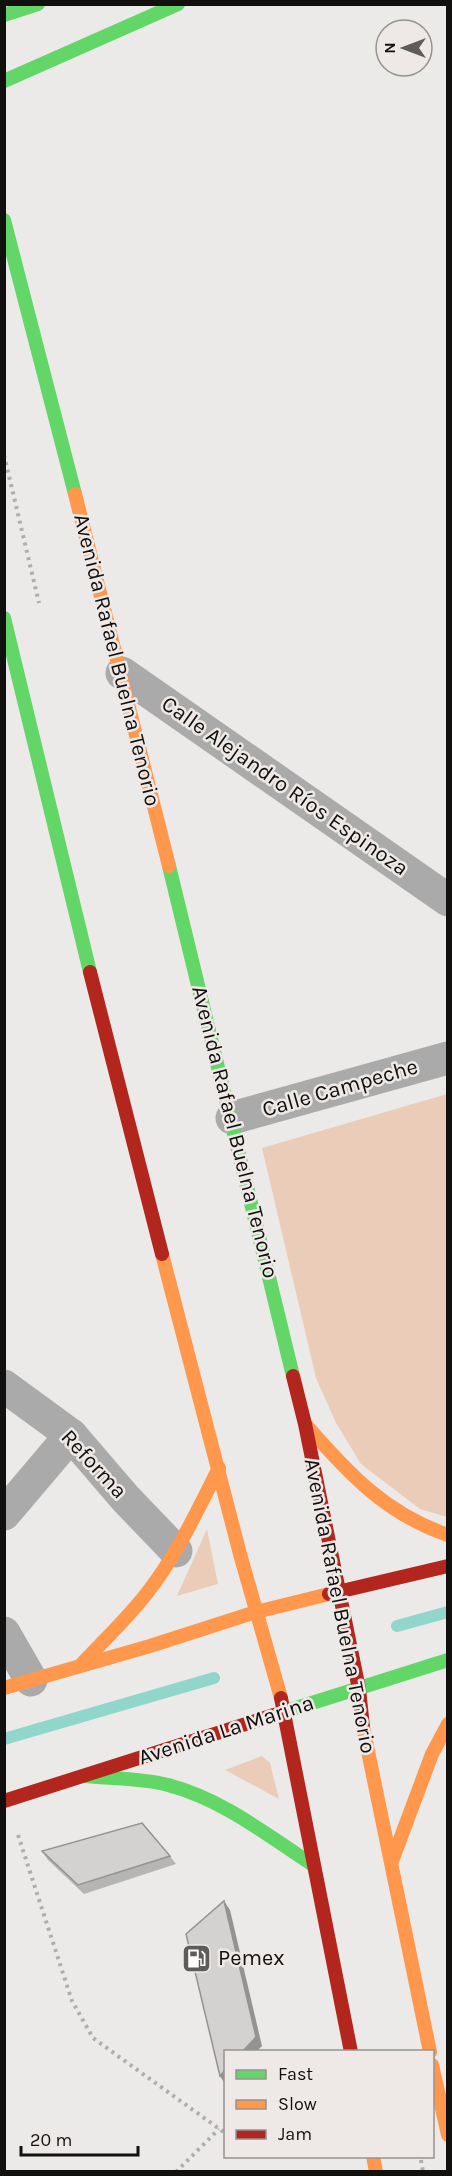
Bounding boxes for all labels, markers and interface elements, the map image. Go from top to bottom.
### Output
north arrow [374,18,434,78]
text: N [380,42,399,54]
street label: Avenida Rafael Buelna Tenorio [68,511,166,809]
street label: Calle Alejandro Ríos Espinoza [157,691,413,881]
street label: Avenida Rafael Buelna Tenorio [186,983,284,1281]
street label: Calle Campeche [259,1053,421,1123]
street label: Reforma [56,1424,132,1504]
street label: Avenida Rafael Buelna Tenorio [299,1456,381,1756]
street label: Avenida La Marina [135,1689,317,1771]
fuel station icon: Pemex [181,1942,213,1974]
place label: Pemex [218,1945,285,1971]
legend [224,2050,434,2158]
text: Fast [278,2063,313,2085]
text: Slow [278,2093,317,2115]
scale bar [21,2119,138,2157]
text: Jam [278,2123,312,2145]
text: 20 m [30,2129,72,2151]

